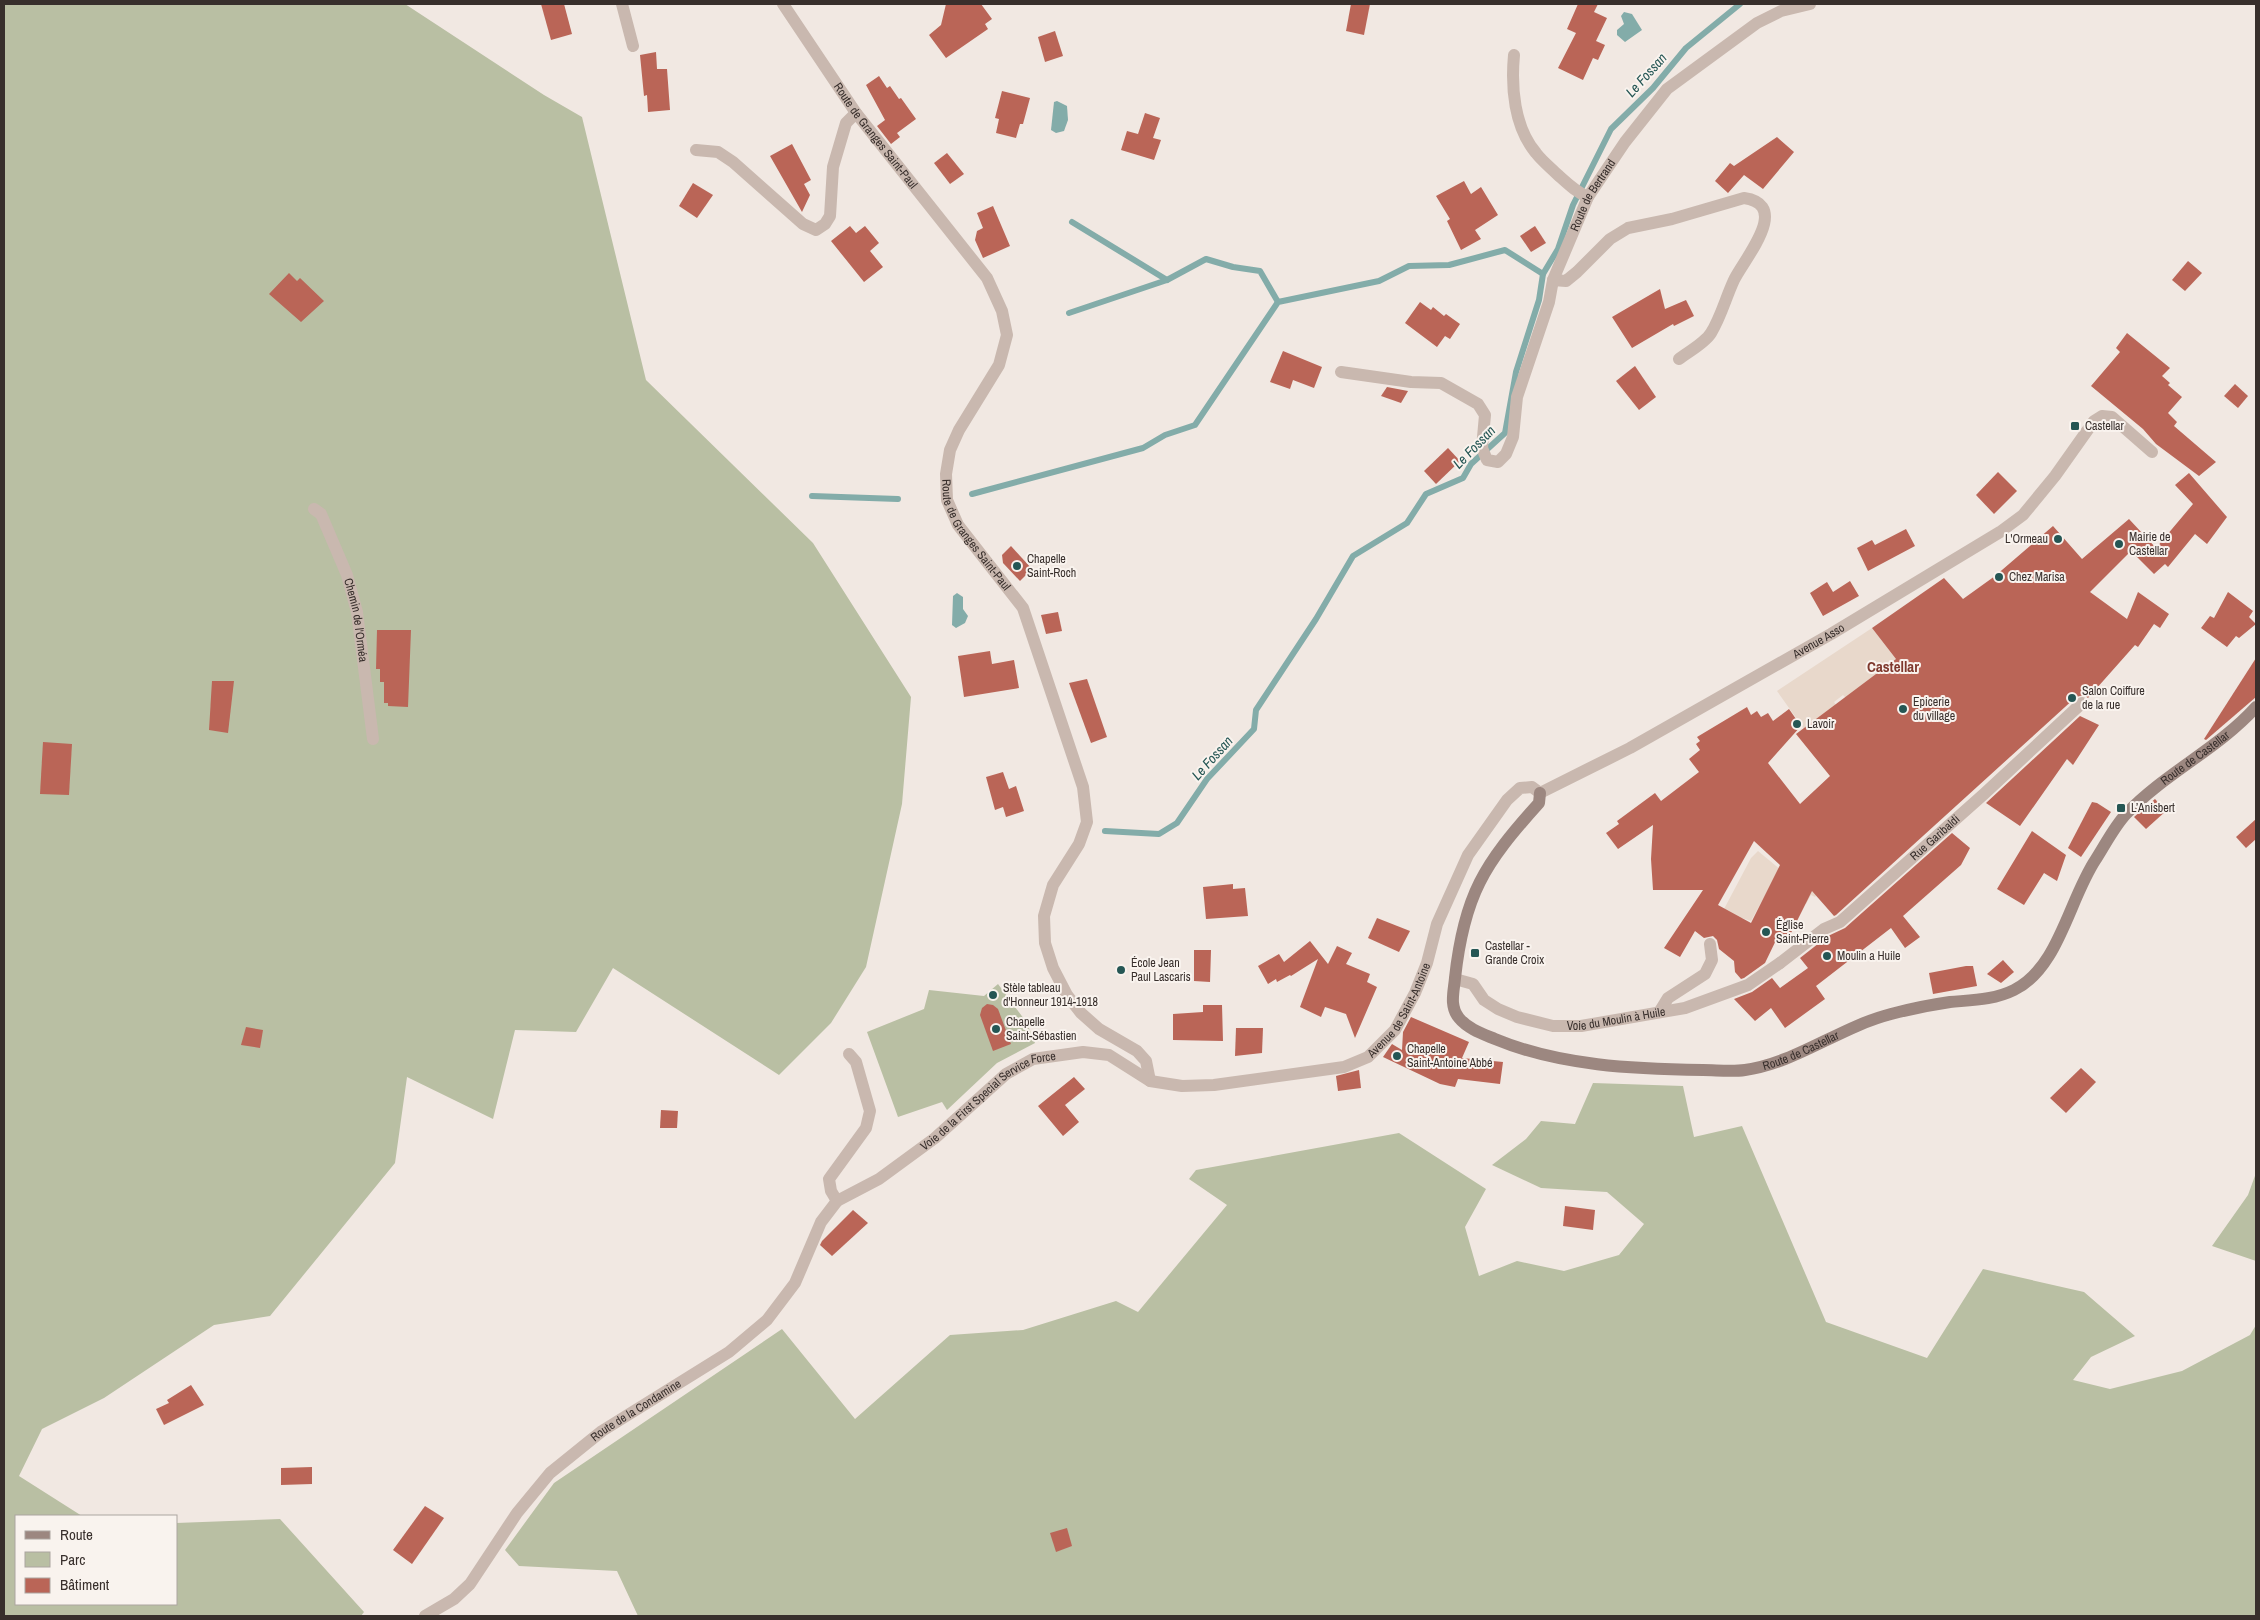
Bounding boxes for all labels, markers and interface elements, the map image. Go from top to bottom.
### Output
water label: Le Fossan [1622,49,1670,101]
street label: Route de Granges Saint-Paul [830,80,921,192]
street label: Route de Bertrand [1566,156,1619,234]
place label: Castellar [2085,418,2125,434]
marker: Castellar [2069,420,2081,432]
water label: Le Fossan [1449,422,1499,472]
street label: Route de Granges Saint-Paul [938,479,1014,594]
place label: Mairie de Castellar [2129,529,2171,559]
place label: L'Ormeau [2005,531,2048,547]
marker: L'Ormeau [2052,533,2064,545]
marker: Mairie de Castellar [2113,538,2125,550]
place label: Chapelle Saint-Roch [1027,551,1076,581]
marker: Chapelle Saint-Roch [1011,560,1023,572]
place label: Chez Marisa [2009,569,2065,585]
marker: Chez Marisa [1993,571,2005,583]
street label: Chemin de l'Orméa [340,576,371,663]
street label: Avenue Asso [1789,620,1848,663]
district label: Castellar [1867,656,1919,677]
place label: Salon Coiffure de la rue [2082,683,2145,713]
marker: Salon Coiffure de la rue [2066,692,2078,704]
place label: Epicerie du village [1913,694,1955,724]
marker: Epicerie du village [1897,703,1909,715]
place label: Lavoir [1807,716,1835,732]
marker: Lavoir [1791,718,1803,730]
street label: Route de Castellar [2157,727,2233,789]
water label: Le Fossan [1188,732,1236,784]
place label: L’Anisbert [2131,800,2175,816]
marker: L’Anisbert [2115,802,2127,814]
street label: Rue Garibaldi [1907,811,1963,864]
place label: Église Saint-Pierre [1776,917,1829,947]
marker: Église Saint-Pierre [1760,926,1772,938]
place label: Castellar - Grande Croix [1485,938,1544,968]
marker: Castellar - Grande Croix [1469,947,1481,959]
place label: Moulin a Huile [1837,948,1900,964]
marker: Moulin a Huile [1821,950,1833,962]
place label: École Jean Paul Lascaris [1131,955,1191,985]
street label: Avenue de Saint-Antoine [1363,960,1434,1062]
marker: École Jean Paul Lascaris [1115,964,1127,976]
place label: Stèle tableau d'Honneur 1914-1918 [1003,980,1098,1010]
marker: Stèle tableau d'Honneur 1914-1918 [987,989,999,1001]
street label: Voie du Moulin à Huile [1567,1004,1667,1034]
place label: Chapelle Saint-Sébastien [1006,1014,1077,1044]
marker: Chapelle Saint-Sébastien [990,1023,1002,1035]
street label: Route de Castellar [1761,1027,1842,1074]
place label: Chapelle Saint-Antoine Abbé [1407,1041,1492,1071]
street label: Voie de la First Special Service Force [917,1048,1057,1154]
marker: Chapelle Saint-Antoine Abbé [1391,1050,1403,1062]
street label: Route de la Condamine [587,1376,684,1445]
legend [15,1515,178,1605]
text: Route [60,1524,93,1545]
text: Parc [60,1549,85,1570]
text: Bâtiment [60,1574,110,1595]

